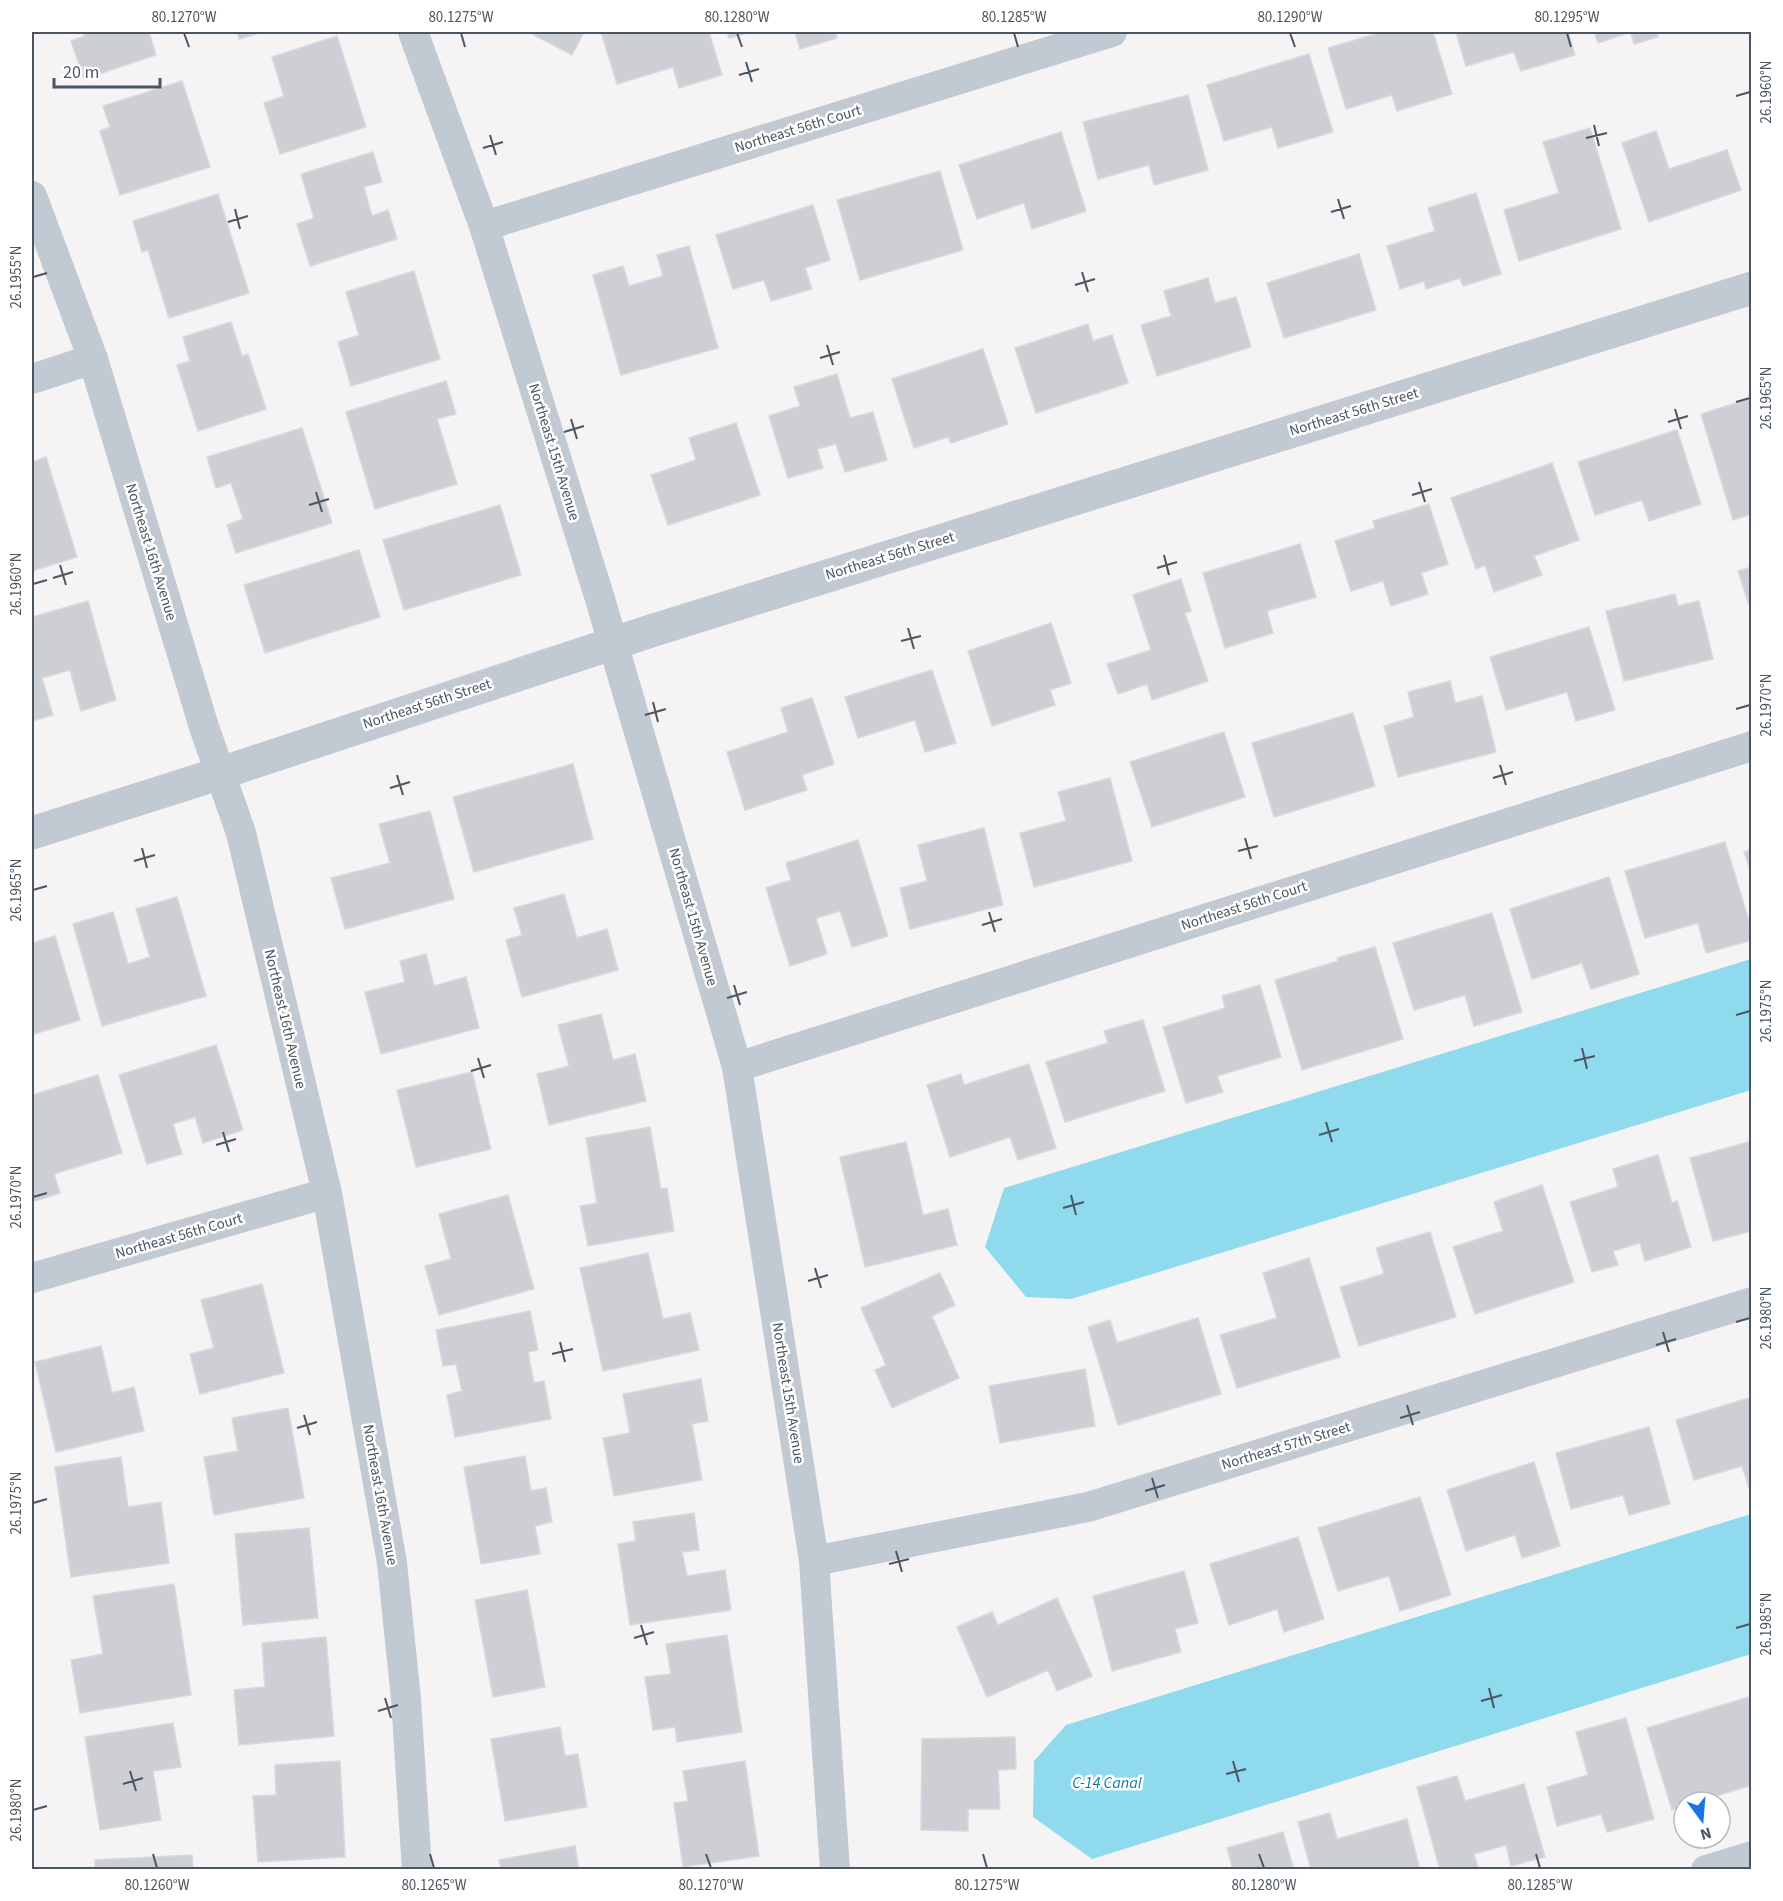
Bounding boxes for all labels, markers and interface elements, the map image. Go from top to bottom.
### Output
text: 80.1270°W [151,7,217,28]
text: 80.1275°W [428,7,494,28]
text: 80.1280°W [704,7,770,28]
text: 80.1285°W [981,7,1047,28]
text: 80.1290°W [1257,7,1323,28]
text: 80.1295°W [1534,7,1600,28]
scale bar [54,51,160,89]
text: 20 m [63,60,99,85]
text: 26.1960°N [1756,60,1777,124]
street label: Northeast 56th Court [732,100,864,158]
text: 26.1955°N [6,245,27,309]
text: 26.1965°N [1756,366,1777,430]
street label: Northeast 15th Avenue [523,381,585,523]
street label: Northeast 56th Street [1287,382,1421,442]
street label: Northeast 16th Avenue [120,481,182,623]
street label: Northeast 56th Street [823,526,957,586]
text: 26.1960°N [6,552,27,616]
street label: Northeast 56th Street [360,673,494,735]
text: 26.1970°N [1756,673,1777,737]
street label: Northeast 15th Avenue [663,846,723,988]
text: 26.1965°N [6,858,27,922]
street label: Northeast 56th Court [1178,876,1310,936]
street label: Northeast 16th Avenue [259,947,311,1091]
text: 26.1975°N [1756,979,1777,1043]
text: 26.1970°N [6,1165,27,1229]
street label: Northeast 56th Court [113,1208,245,1264]
text: 26.1980°N [1756,1286,1777,1350]
street label: Northeast 15th Avenue [766,1321,810,1465]
street label: Northeast 57th Street [1219,1416,1353,1476]
street label: Northeast 16th Avenue [357,1423,403,1567]
text: 26.1975°N [6,1471,27,1535]
text: 26.1985°N [1756,1592,1777,1656]
water label: C-14 Canal [1072,1772,1142,1794]
text: 26.1980°N [6,1778,27,1842]
north arrow [1672,1790,1732,1850]
text: N [1698,1821,1714,1845]
text: 80.1260°W [124,1875,190,1896]
text: 80.1265°W [401,1875,467,1896]
text: 80.1270°W [678,1875,744,1896]
text: 80.1275°W [954,1875,1020,1896]
text: 80.1280°W [1231,1875,1297,1896]
text: 80.1285°W [1507,1875,1573,1896]

